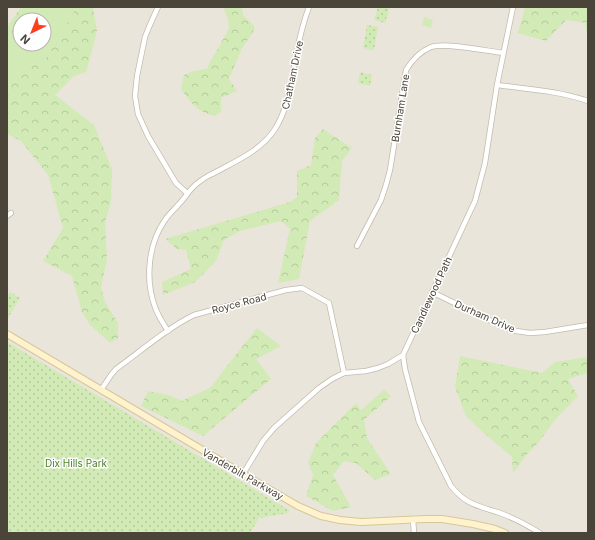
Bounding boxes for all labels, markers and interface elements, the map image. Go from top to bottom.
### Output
north arrow [12,12,52,52]
text: N [17,31,33,47]
street label: Chatham Drive [279,39,305,110]
street label: Burnham Lane [389,73,411,143]
street label: Candlewood Path [408,255,454,335]
street label: Royce Road [210,290,268,316]
street label: Durham Drive [453,297,517,335]
street label: Vanderbilt Parkway [200,446,286,502]
park label: Dix Hills Park [45,457,108,469]

